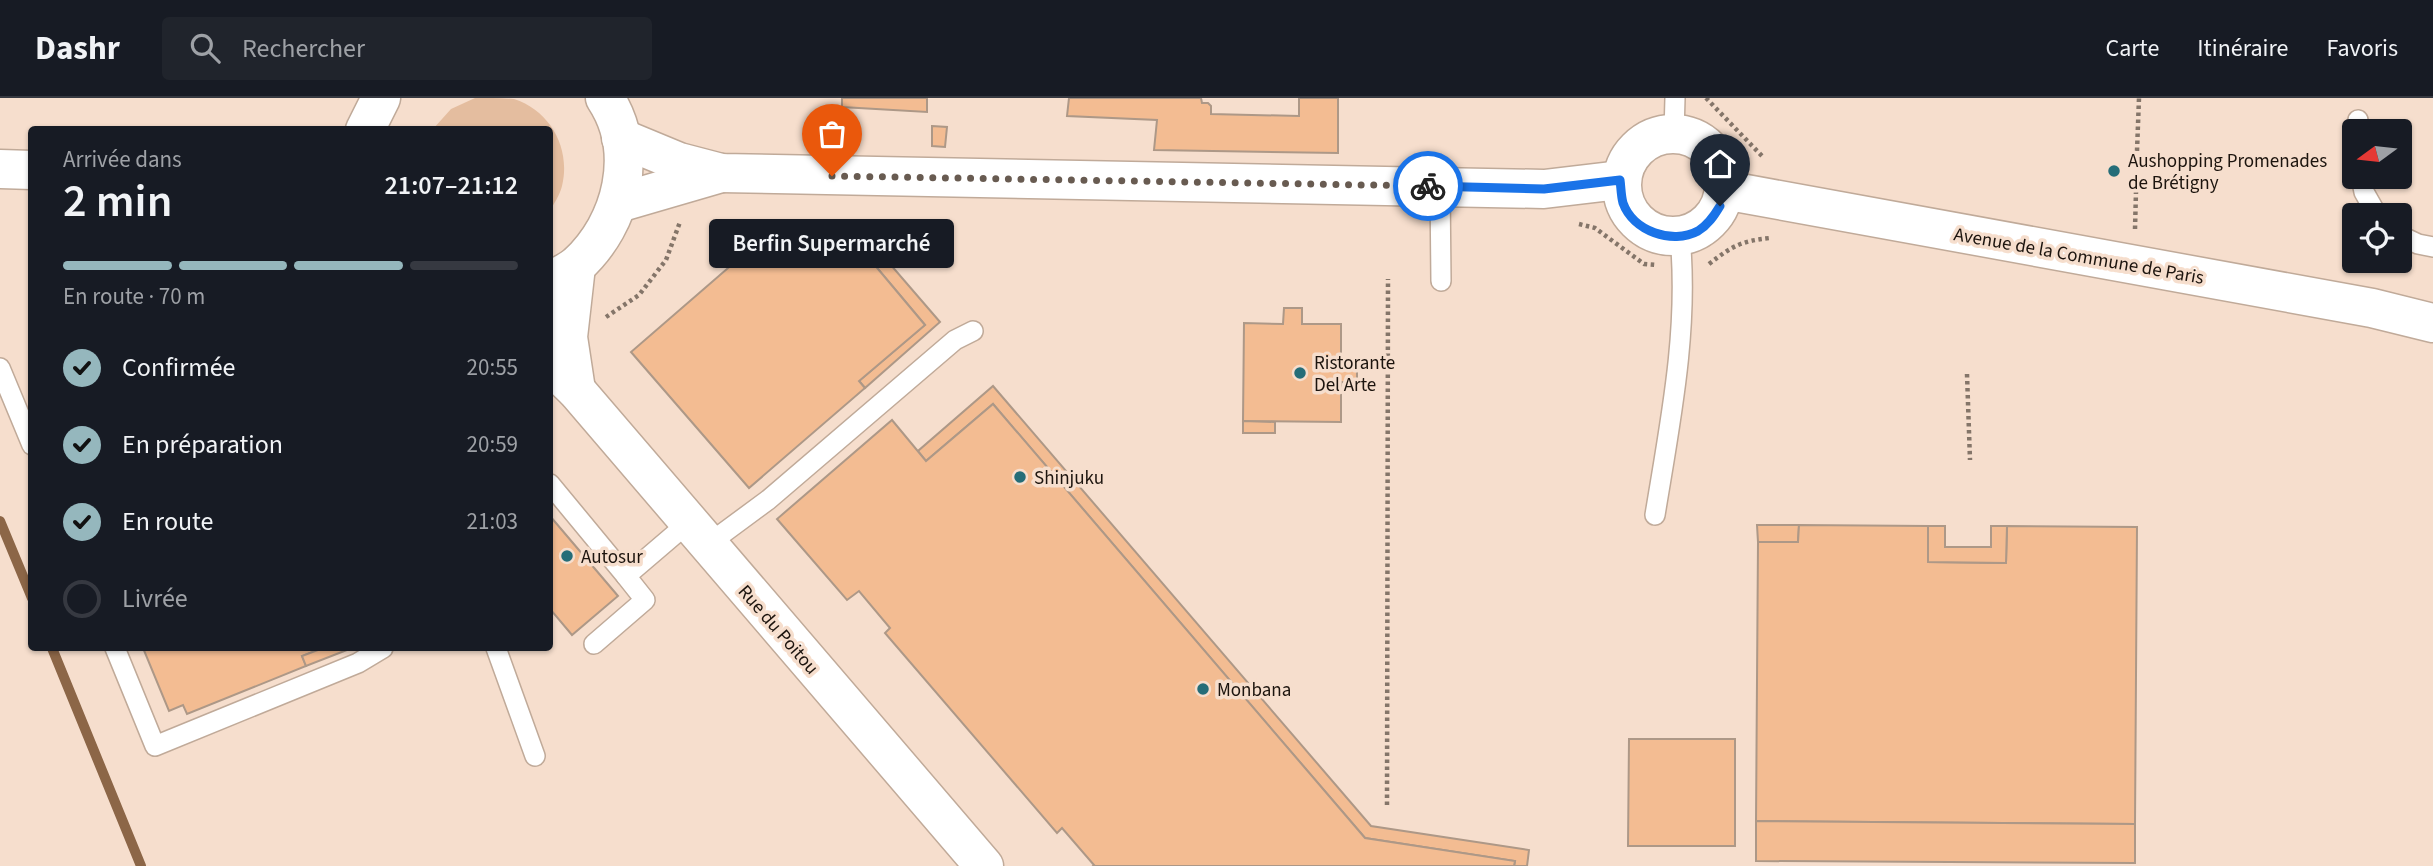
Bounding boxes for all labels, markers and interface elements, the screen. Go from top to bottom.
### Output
search box [162,17,652,80]
text: Dashr [35,25,120,72]
icon: search [186,29,224,67]
text: Rechercher [242,30,365,67]
text: Carte [2105,31,2159,66]
text: Itinéraire [2197,31,2288,66]
text: Favoris [2326,31,2398,66]
pin [802,104,862,176]
icon: bag [813,115,851,153]
north arrow [2342,119,2412,189]
map controls [2342,119,2412,273]
pin [1690,134,1750,206]
text: Arrivée dans [63,143,182,176]
icon: home [1701,145,1739,183]
place label: Aushopping Promenades de Brétigny [2128,148,2327,197]
courier [1393,151,1463,221]
marker: Aushopping Promenades de Brétigny [2106,163,2122,179]
text: 21:07–21:12 [385,167,518,204]
icon: bike [1409,167,1447,205]
text: 2 min [63,169,172,234]
button: locate [2342,203,2412,273]
callout: Berfin Supermarché [710,218,954,267]
street label: Avenue de la Commune de Paris [1952,221,2206,292]
text: Berfin Supermarché [732,227,931,260]
text: En route · 70 m [63,280,205,313]
icon: check [63,349,101,387]
text: Confirmée [122,349,236,386]
place label: Ristorante Del Arte [1314,350,1395,399]
text: 20:55 [467,351,518,384]
marker: Ristorante Del Arte [1292,365,1308,381]
icon: check [63,426,101,464]
text: En préparation [122,426,283,463]
text: 20:59 [467,428,518,461]
place label: Shinjuku [1034,465,1104,492]
marker: Shinjuku [1012,469,1028,485]
icon: check [63,503,101,541]
text: En route [122,503,213,540]
text: 21:03 [467,505,518,538]
place label: Autosur [581,544,643,571]
marker: Autosur [559,548,575,564]
street label: Rue du Poitou [731,579,825,681]
text: Livrée [122,580,188,617]
place label: Monbana [1217,677,1291,704]
marker: Monbana [1195,681,1211,697]

